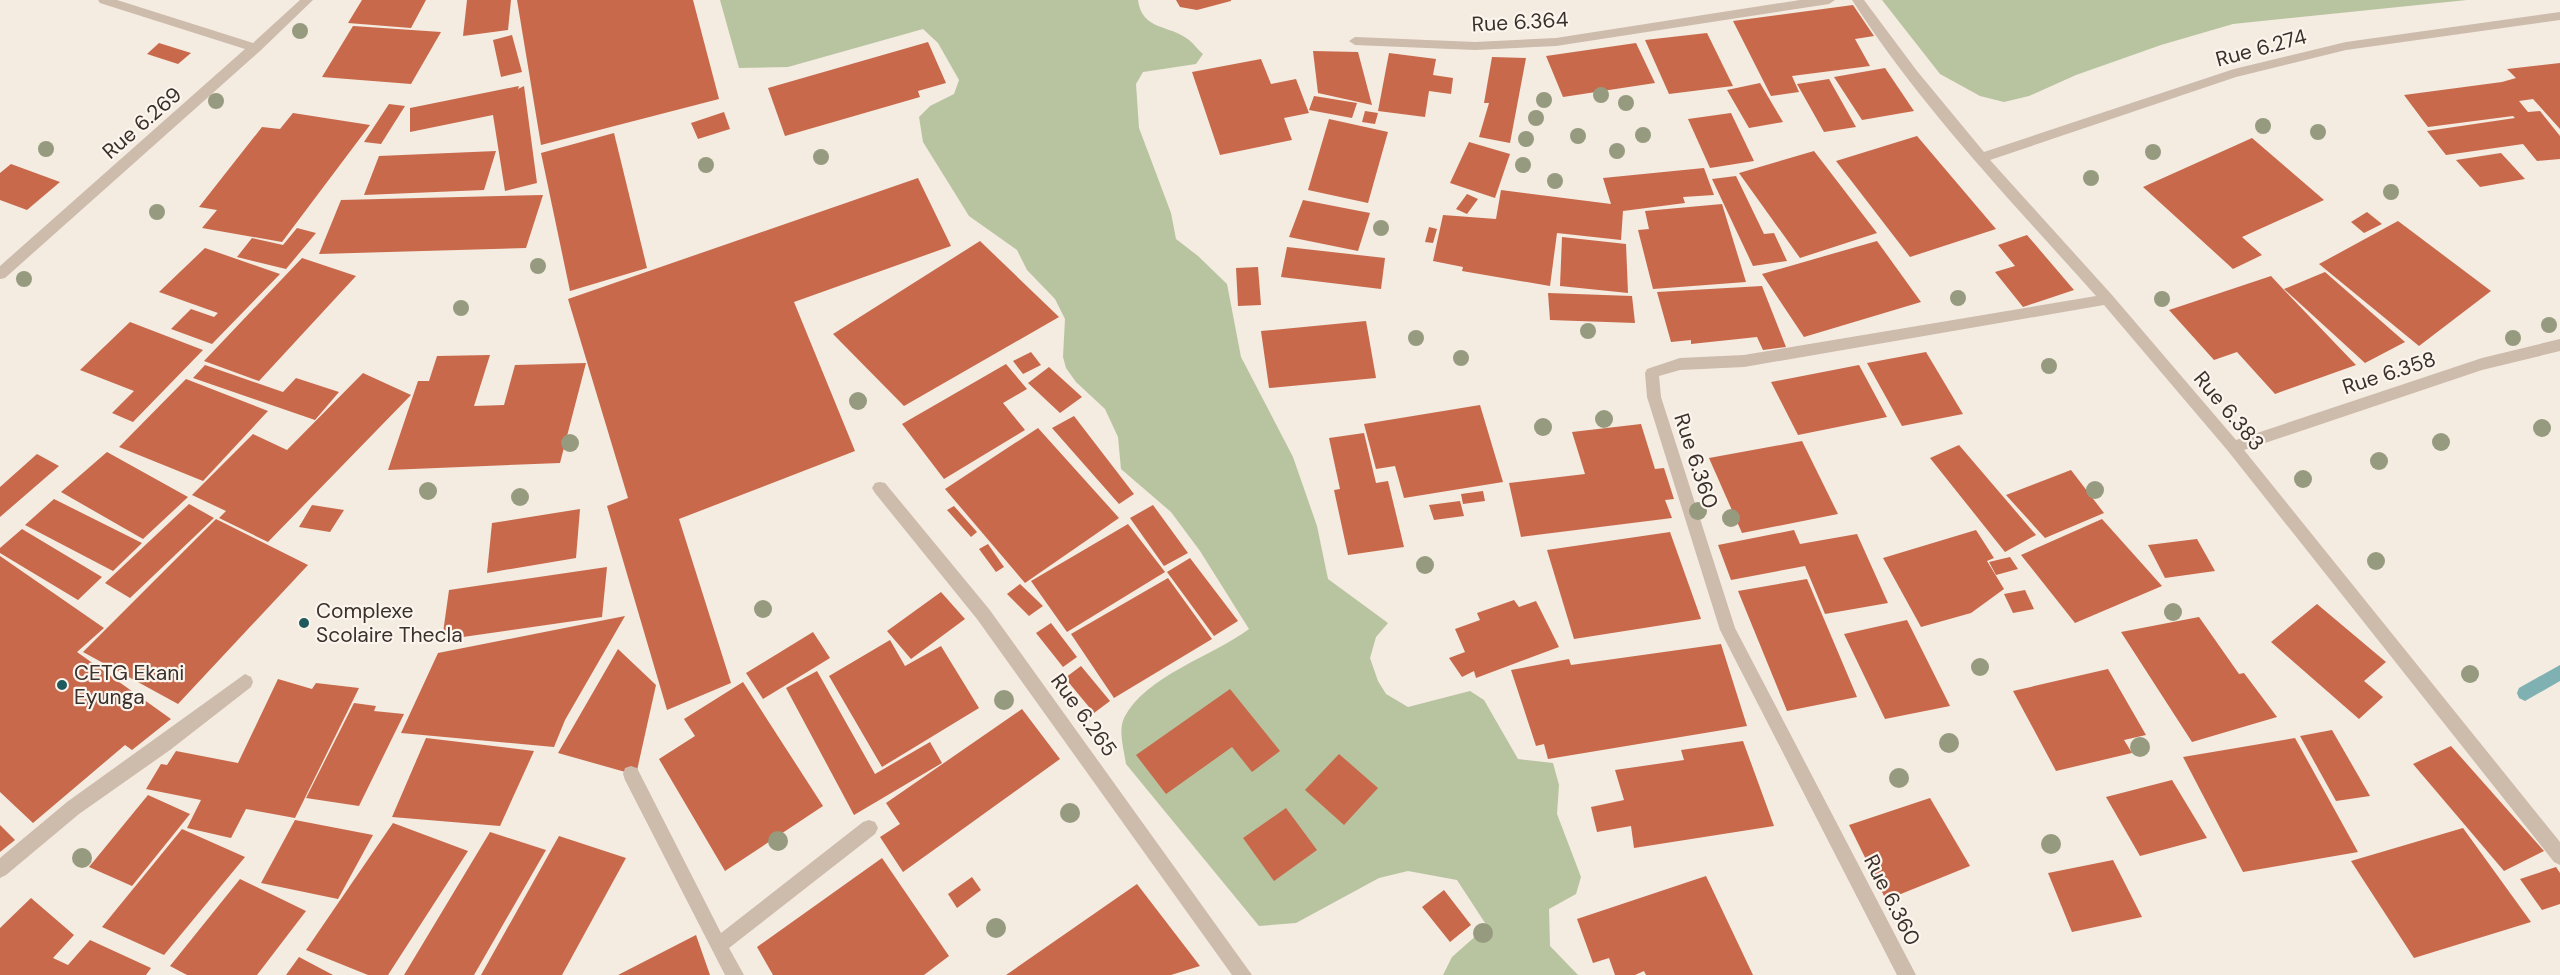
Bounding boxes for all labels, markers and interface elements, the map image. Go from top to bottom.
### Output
street label: Rue 6.364 [1471,5,1569,39]
street label: Rue 6.274 [2212,22,2310,74]
street label: Rue 6.269 [96,81,188,165]
street label: Rue 6.358 [2339,345,2439,401]
street label: Rue 6.383 [2187,365,2271,457]
street label: Rue 6.360 [1667,410,1725,512]
place label: Complexe Scolaire Thecla [316,597,463,649]
marker: Complexe Scolaire Thecla [297,616,311,630]
place label: CETG Ekani Eyunga [74,659,184,711]
street label: Rue 6.265 [1044,668,1124,762]
marker: CETG Ekani Eyunga [55,678,69,692]
street label: Rue 6.360 [1857,850,1927,950]

